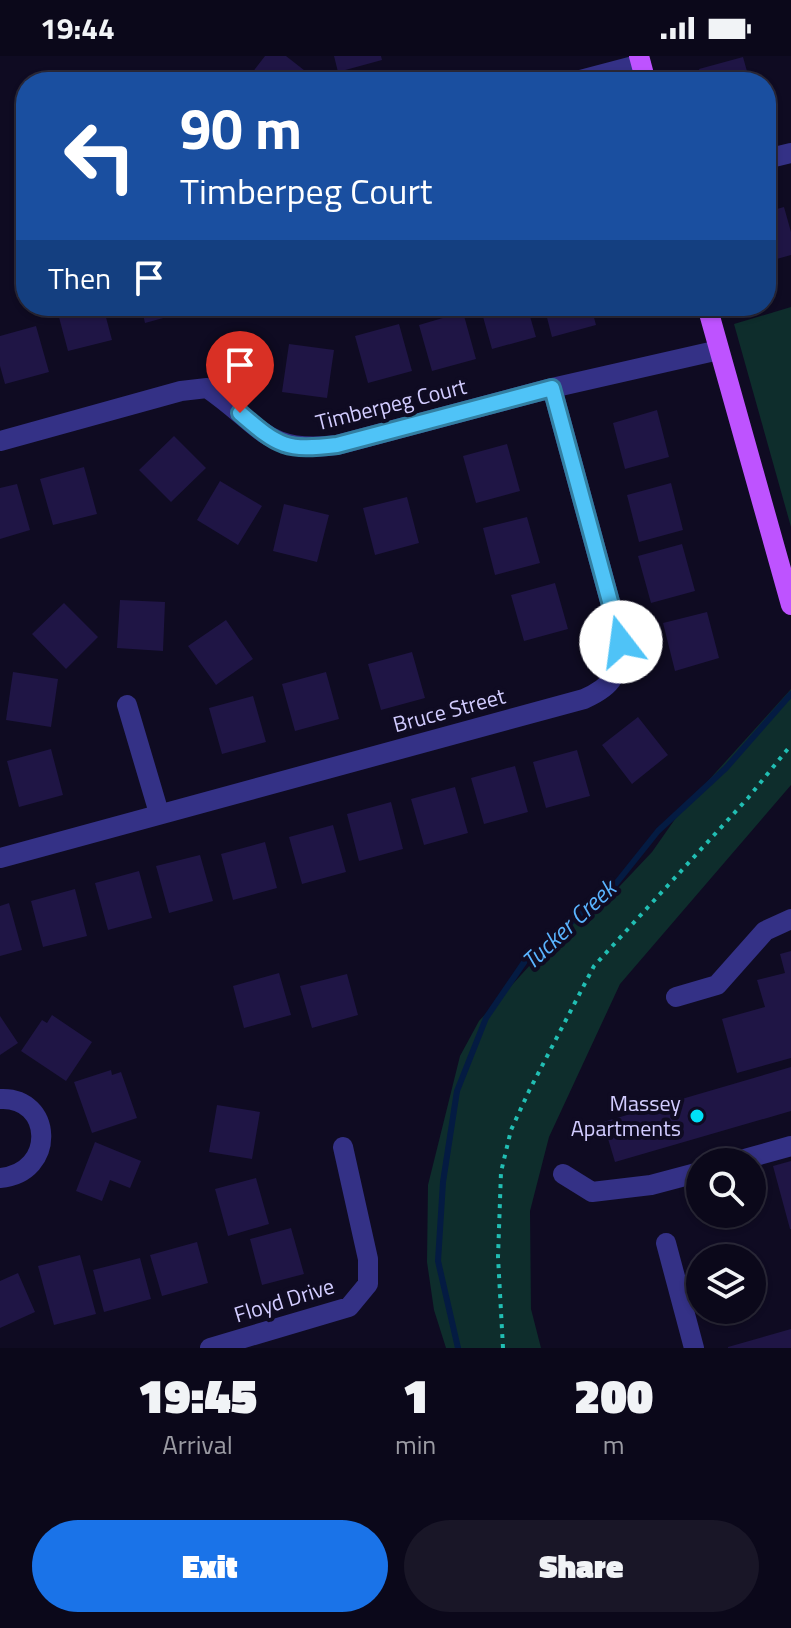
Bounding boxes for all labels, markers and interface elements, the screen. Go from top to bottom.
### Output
text: 19:44 [40,5,115,51]
text: 90 m [180,86,302,171]
icon: left [48,104,152,208]
text: Timberpeg Court [180,163,433,218]
text: Then [48,255,111,301]
icon: arrive [127,256,171,300]
pin [206,331,274,413]
icon: arrive [218,343,262,387]
street label: Timberpeg Court [312,369,470,439]
position arrow [579,600,663,684]
street label: Bruce Street [389,679,509,741]
water label: Tucker Creek [513,869,626,978]
place label: Massey Apartments [571,1086,681,1145]
marker: Massey Apartments [688,1107,706,1125]
map controls [686,1148,766,1324]
button: search [686,1148,766,1228]
button: layers [686,1244,766,1324]
street label: Floyd Drive [230,1269,338,1331]
text: 19:45 [138,1359,257,1432]
text: 1 [402,1359,429,1432]
text: 200 [574,1359,653,1432]
text: Arrival [162,1425,233,1464]
text: min [395,1425,436,1464]
text: m [603,1425,625,1464]
button: Exit [32,1520,388,1612]
button: Share [404,1520,759,1612]

